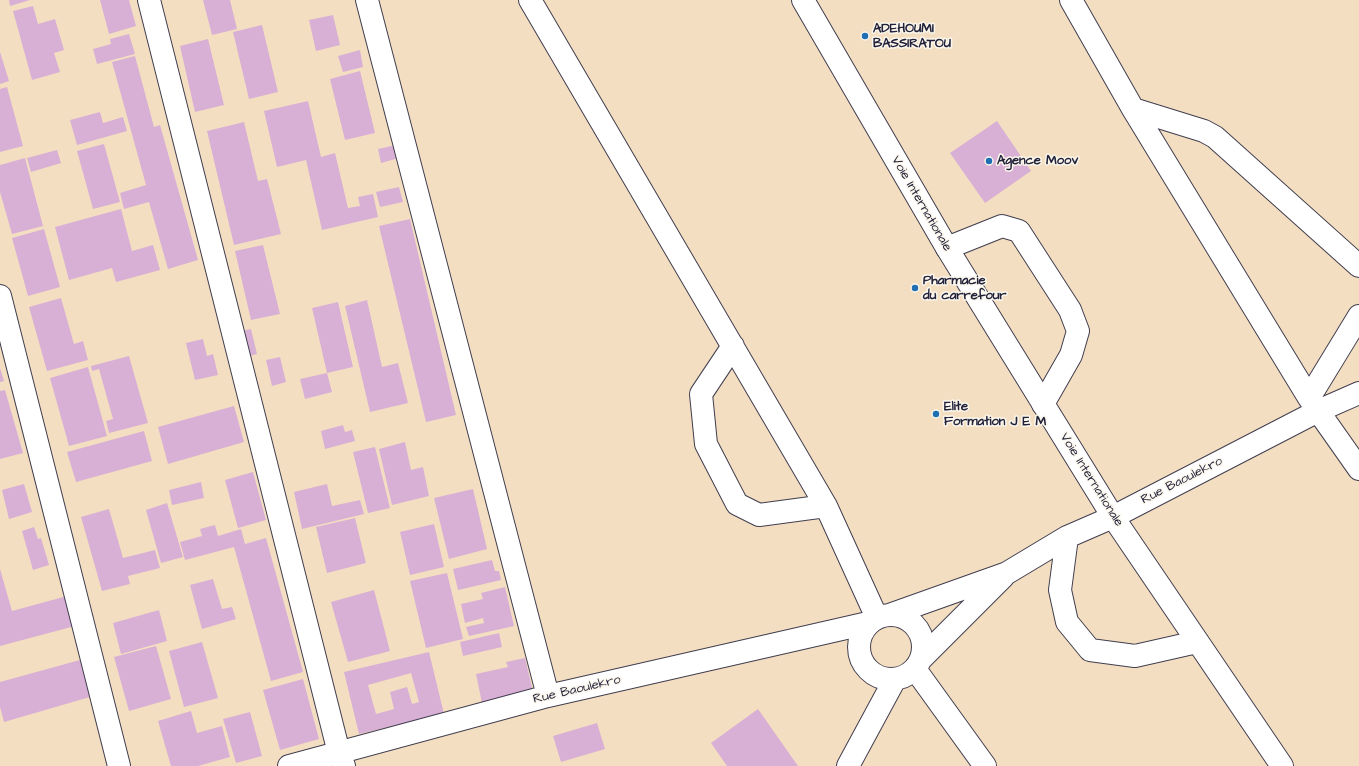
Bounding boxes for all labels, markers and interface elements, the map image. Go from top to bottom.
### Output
place label: ADEHOUMI BASSIRATOU [873,21,951,52]
marker: ADEHOUMI BASSIRATOU [860,31,870,41]
place label: Agence Moov [997,153,1078,169]
street label: Voie Internationale [887,154,955,254]
marker: Agence Moov [984,156,994,166]
place label: Pharmacie du carrefour [923,273,1006,304]
marker: Pharmacie du carrefour [910,283,920,293]
place label: Elite Formation J E M [944,399,1046,430]
marker: Elite Formation J E M [931,409,941,419]
street label: Voie Internationale [1056,430,1126,530]
street label: Rue Baoulekro [1139,454,1225,508]
street label: Rue Baoulekro [532,672,622,708]

